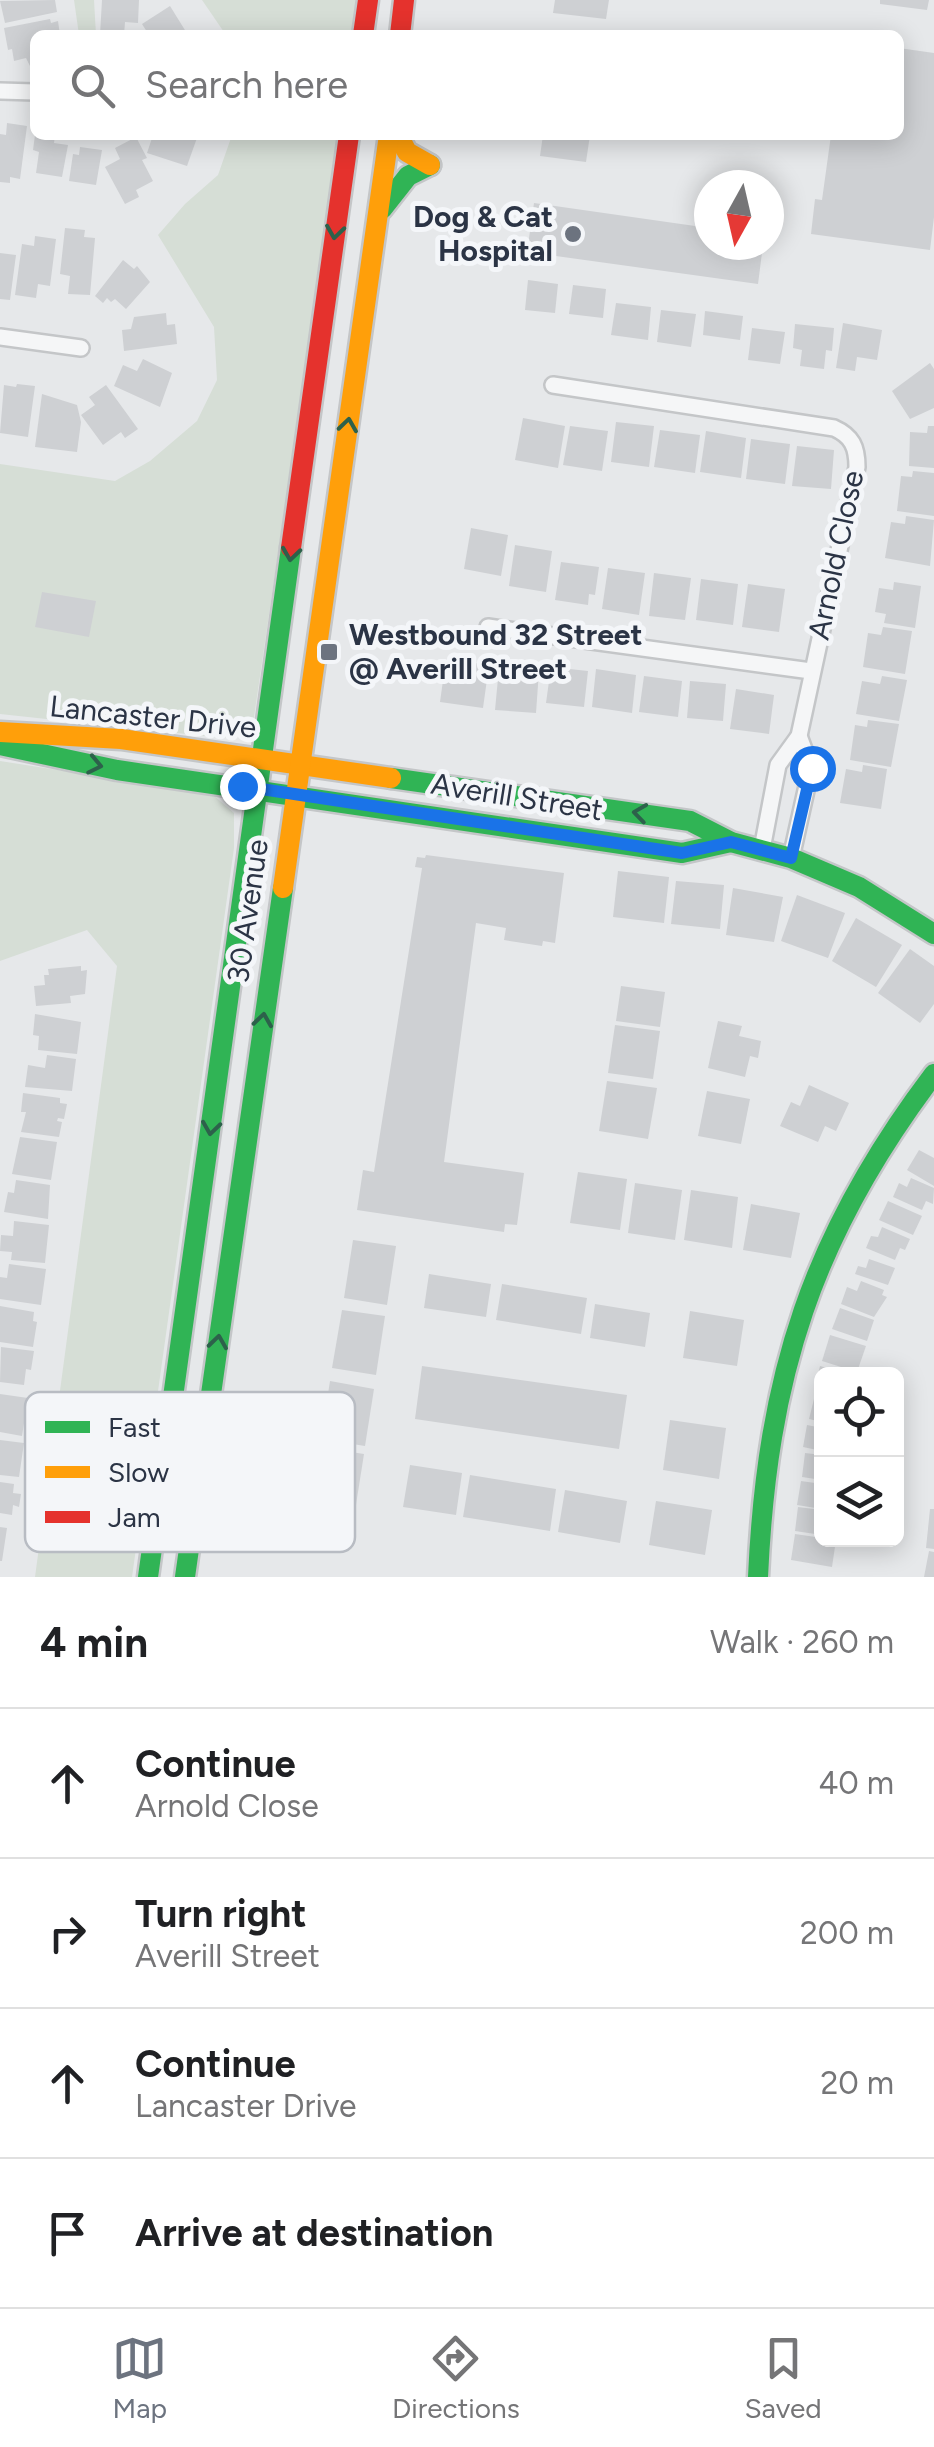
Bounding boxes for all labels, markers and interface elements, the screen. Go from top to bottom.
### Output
search box [30,30,904,140]
icon: search [65,58,120,113]
text: Search here [145,62,348,108]
north arrow [694,170,784,260]
place label: Dog & Cat Hospital [413,198,553,269]
one-way arrow [325,223,346,240]
marker: Dog & Cat Hospital [562,223,584,245]
one-way arrow [337,417,358,434]
street label: Arnold Close [800,467,872,643]
one-way arrow [281,546,302,562]
place label: Westbound 32 Street @ Averill Street [349,616,642,687]
marker: Westbound 32 Street @ Averill Street [318,641,340,663]
street label: Lancaster Drive [48,687,258,746]
route start [790,746,836,792]
one-way arrow [87,753,104,774]
route end [220,764,266,810]
street label: Averill Street [429,765,606,828]
one-way arrow [631,804,648,825]
street label: 30 Avenue [219,837,276,985]
one-way arrow [251,1012,272,1028]
one-way arrow [202,1120,223,1136]
one-way arrow [207,1333,228,1350]
map controls [814,1367,904,1547]
button: locate [814,1367,904,1457]
legend [25,1392,355,1552]
text: Fast [108,1410,161,1444]
text: Slow [108,1455,169,1489]
button: layers [814,1457,904,1547]
text: Jam [108,1500,161,1534]
text: 4 min [40,1617,148,1668]
text: Walk · 260 m [710,1623,894,1661]
text: Continue [135,1741,296,1787]
icon: ahead [40,1756,95,1811]
text: 40 m [818,1764,894,1802]
text: Arnold Close [135,1787,319,1825]
text: Turn right [135,1891,307,1937]
icon: right [40,1906,95,1961]
text: 200 m [800,1914,894,1952]
text: Averill Street [135,1937,320,1975]
text: Continue [135,2041,296,2087]
icon: ahead [40,2056,95,2111]
text: 20 m [820,2064,894,2102]
text: Lancaster Drive [135,2087,357,2125]
icon: arrive [40,2206,95,2261]
text: Arrive at destination [135,2210,493,2256]
tab: Map [112,2331,167,2425]
tab: Directions [392,2331,520,2425]
tab: Saved [744,2331,822,2425]

